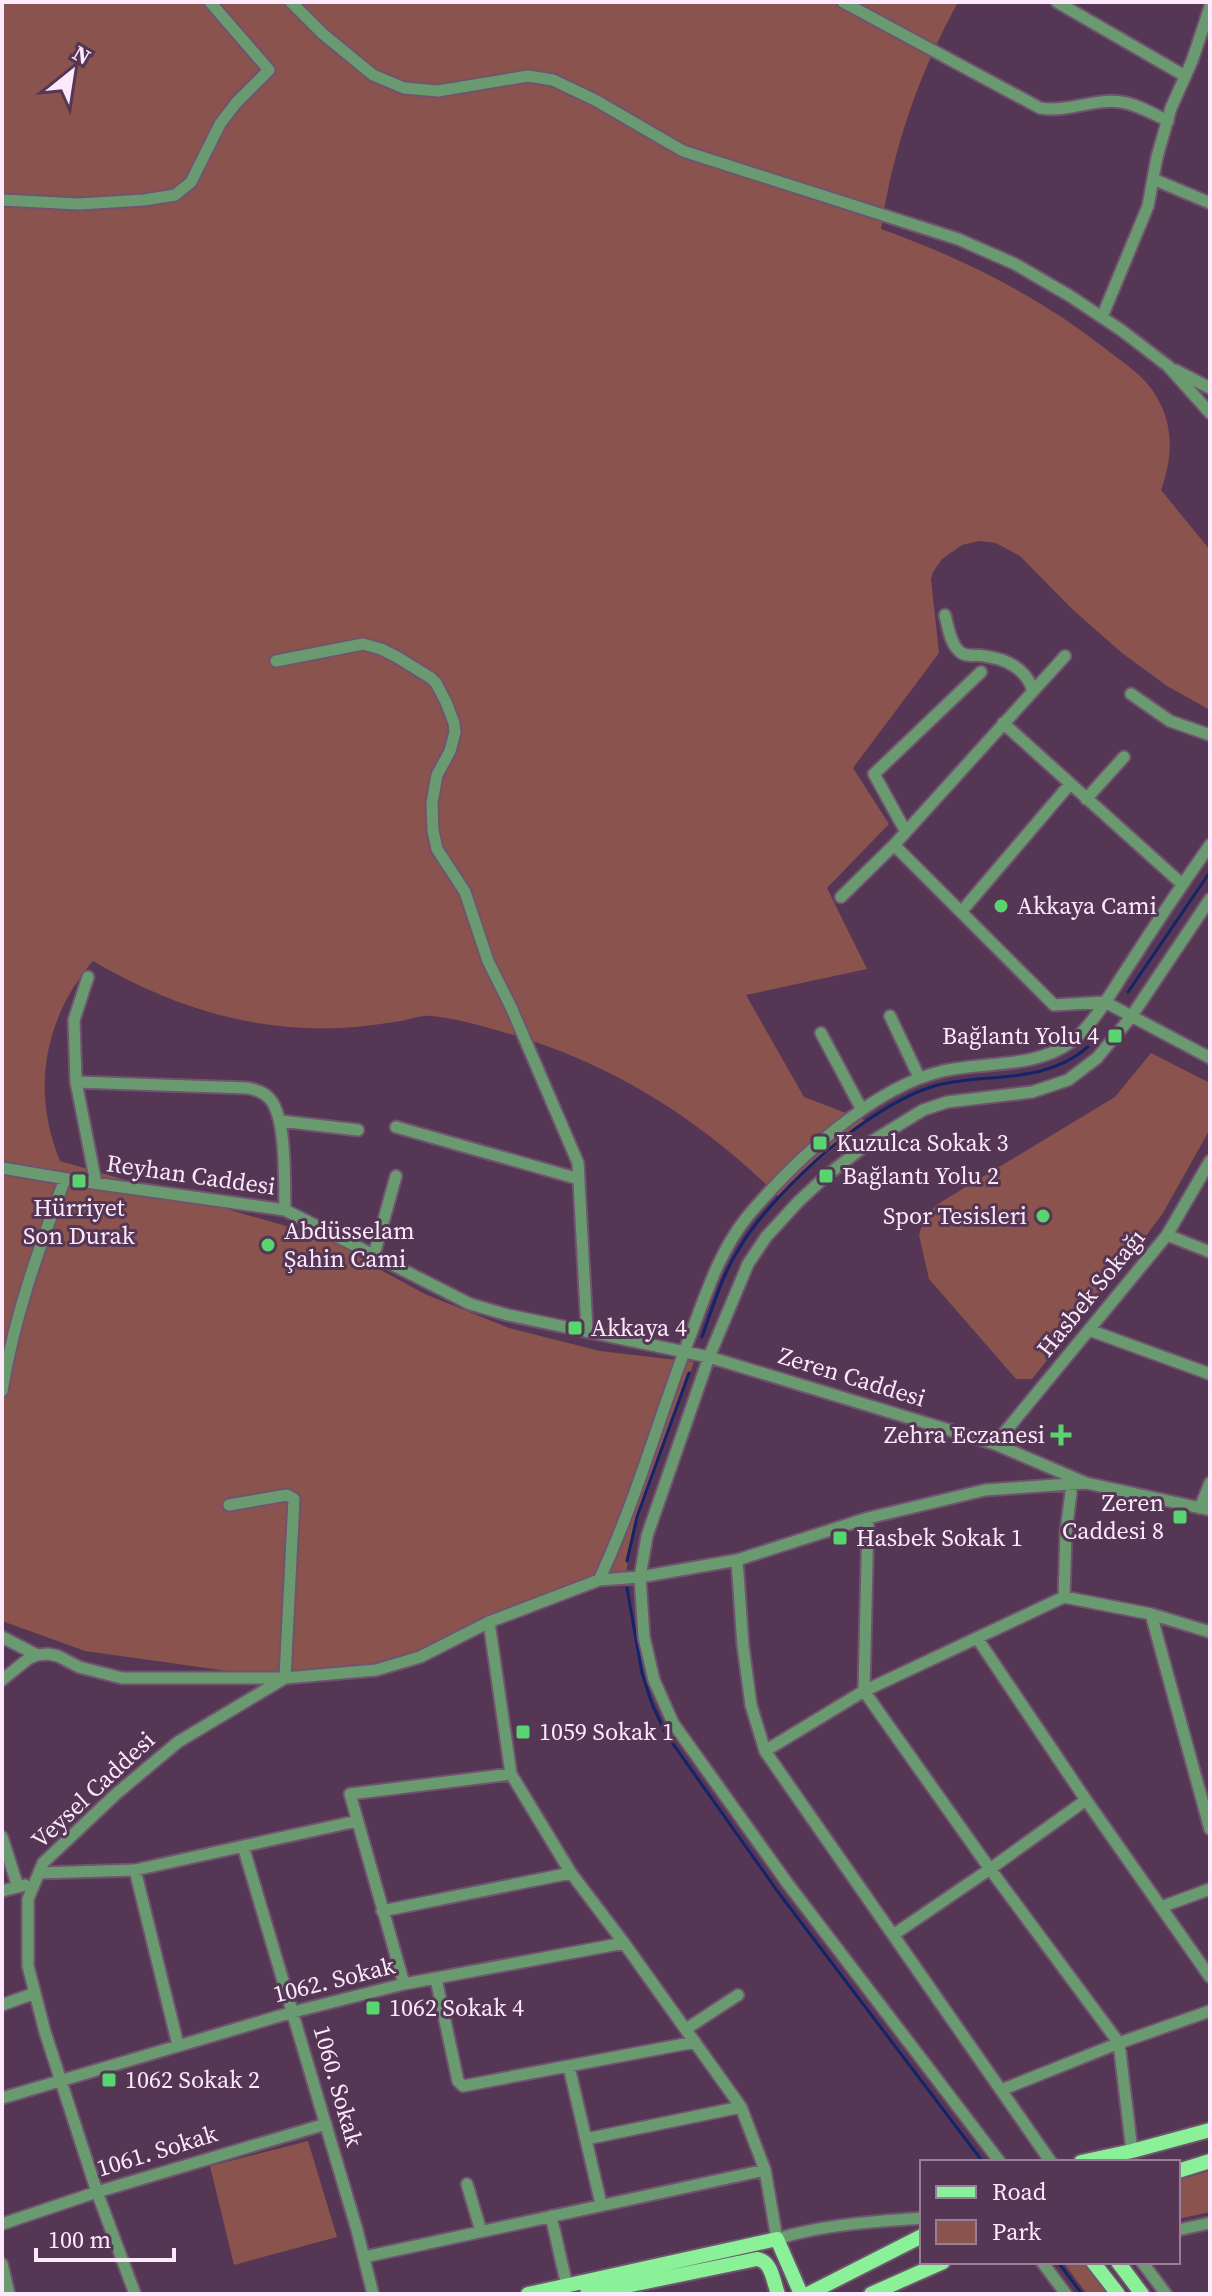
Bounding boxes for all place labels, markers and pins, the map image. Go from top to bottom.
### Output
place label: Akkaya Cami [1017,889,1157,922]
marker: Akkaya Cami [992,897,1010,915]
place label: Bağlantı Yolu 4 [942,1019,1099,1052]
marker: Bağlantı Yolu 4 [1106,1027,1124,1045]
place label: Kuzulca Sokak 3 [836,1126,1008,1159]
marker: Kuzulca Sokak 3 [811,1134,829,1152]
place label: Bağlantı Yolu 2 [842,1159,999,1192]
marker: Bağlantı Yolu 2 [817,1167,835,1185]
marker: Hürriyet Son Durak [70,1172,88,1190]
place label: Hürriyet Son Durak [23,1191,136,1252]
place label: Spor Tesisleri [883,1199,1027,1232]
marker: Spor Tesisleri [1034,1207,1052,1225]
place label: Abdüsselam Şahin Cami [284,1214,415,1275]
marker: Abdüsselam Şahin Cami [259,1236,277,1254]
place label: Akkaya 4 [591,1311,687,1344]
marker: Akkaya 4 [566,1319,584,1337]
place label: Zehra Eczanesi [884,1418,1045,1451]
marker: Zehra Eczanesi [1052,1426,1070,1444]
place label: Zeren Caddesi 8 [1062,1486,1164,1547]
marker: Zeren Caddesi 8 [1171,1508,1189,1526]
place label: Hasbek Sokak 1 [856,1521,1023,1554]
marker: Hasbek Sokak 1 [831,1529,849,1547]
place label: 1059 Sokak 1 [539,1715,674,1748]
marker: 1059 Sokak 1 [514,1723,532,1741]
place label: 1062 Sokak 4 [389,1991,524,2024]
marker: 1062 Sokak 4 [364,1999,382,2017]
place label: 1062 Sokak 2 [125,2063,260,2096]
marker: 1062 Sokak 2 [100,2071,118,2089]

